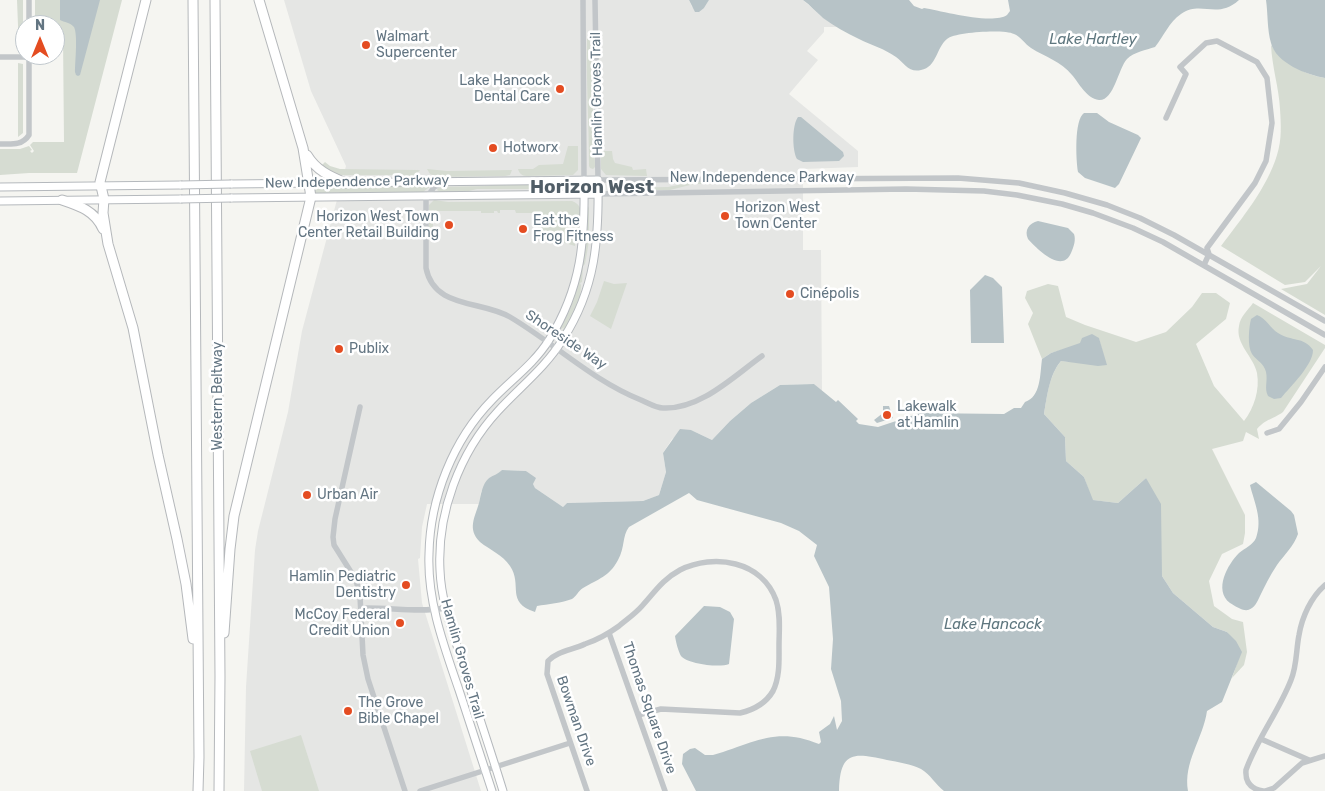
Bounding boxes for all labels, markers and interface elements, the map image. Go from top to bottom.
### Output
north arrow [15,15,65,65]
text: N [35,17,45,34]
place label: Walmart Supercenter [376,29,457,62]
water label: Lake Hartley [1049,31,1137,49]
street label: Hamlin Groves Trail [588,32,606,156]
marker: Walmart Supercenter [360,39,372,51]
place label: Lake Hancock Dental Care [459,73,550,105]
marker: Lake Hancock Dental Care [554,83,566,95]
place label: Hotworx [503,140,558,156]
marker: Hotworx [487,142,499,154]
street label: New Independence Parkway [670,170,854,186]
street label: New Independence Parkway [265,172,449,192]
district label: Horizon West [530,177,654,199]
place label: Horizon West Town Center [735,200,820,232]
place label: Horizon West Town Center Retail Building [298,209,439,242]
marker: Horizon West Town Center [719,210,731,222]
place label: Eat the Frog Fitness [533,213,614,246]
marker: Horizon West Town Center Retail Building [443,219,455,231]
marker: Eat the Frog Fitness [517,223,529,235]
place label: Cinépolis [800,286,859,302]
marker: Cinépolis [784,288,796,300]
street label: Shoreside Way [522,307,610,373]
place label: Publix [349,341,389,357]
street label: Western Beltway [210,342,226,450]
marker: Publix [333,343,345,355]
place label: Lakewalk at Hamlin [897,399,959,432]
marker: Lakewalk at Hamlin [881,409,893,421]
place label: Urban Air [317,487,378,503]
marker: Urban Air [301,489,313,501]
place label: Hamlin Pediatric Dentistry [289,569,396,602]
marker: Hamlin Pediatric Dentistry [400,579,412,591]
street label: Hamlin Groves Trail [437,597,487,721]
place label: McCoy Federal Credit Union [295,607,390,640]
water label: Lake Hancock [944,616,1042,634]
marker: McCoy Federal Credit Union [394,617,406,629]
street label: Thomas Square Drive [619,640,679,776]
street label: Bowman Drive [553,674,599,768]
place label: The Grove Bible Chapel [358,695,439,728]
marker: The Grove Bible Chapel [342,705,354,717]

